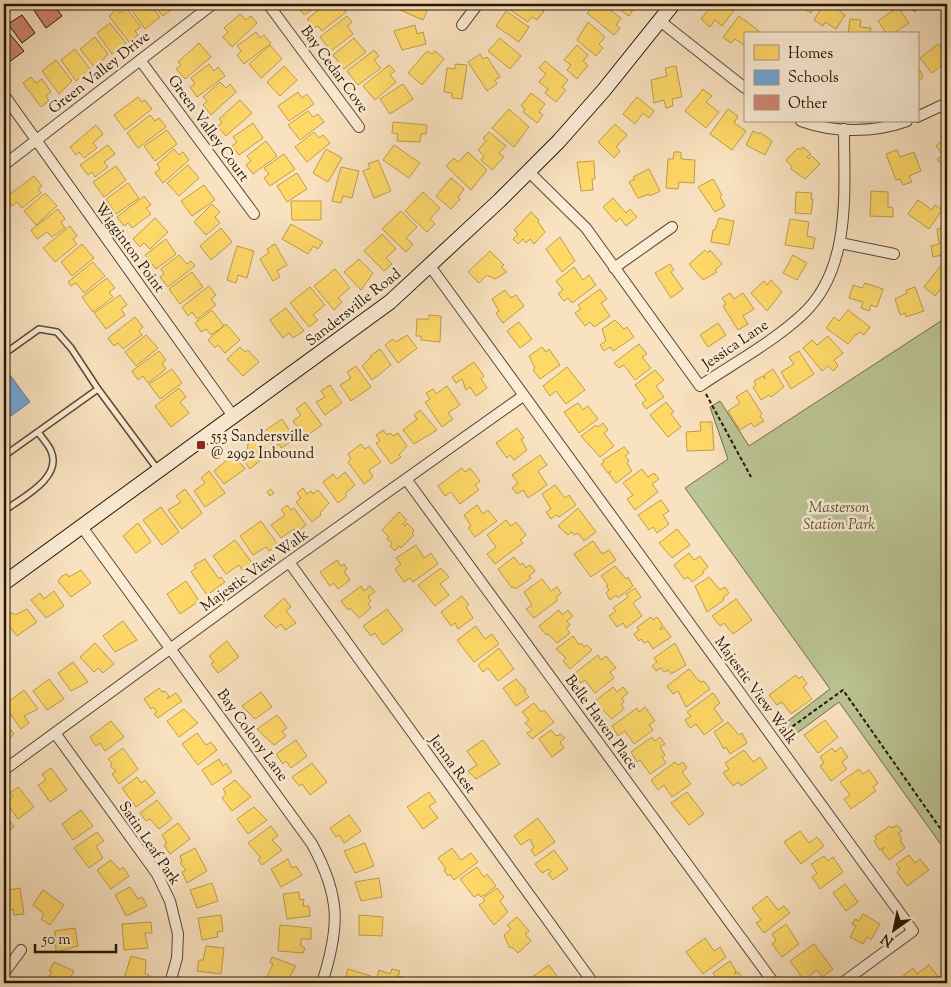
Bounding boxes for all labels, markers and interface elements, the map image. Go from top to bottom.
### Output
street label: Bay Cedar Cove [295,22,373,118]
street label: Green Valley Drive [45,27,155,120]
legend [744,32,918,122]
text: Homes [788,44,833,65]
text: Schools [788,68,839,89]
street label: Green Valley Court [162,71,254,186]
text: Other [788,94,828,115]
street label: Wigginton Point [89,198,169,297]
street label: Sandersville Road [302,264,406,352]
street label: Jessica Lane [698,315,773,376]
place label: 553 Sandersville @ 2992 Inbound [210,427,315,465]
marker: 553 Sandersville @ 2992 Inbound [195,439,207,451]
park label: Masterson Station Park [803,498,875,536]
street label: Majestic View Walk [197,525,313,618]
street label: Majestic View Walk [708,633,801,749]
street label: Belle Haven Place [559,671,642,775]
street label: Bay Colony Lane [211,685,293,786]
street label: Jenna Rest [423,731,480,798]
street label: Satin Leaf Park [113,798,185,890]
north arrow [868,904,918,954]
scale bar [35,922,116,954]
text: N [878,928,898,951]
text: 50 m [41,930,71,951]

